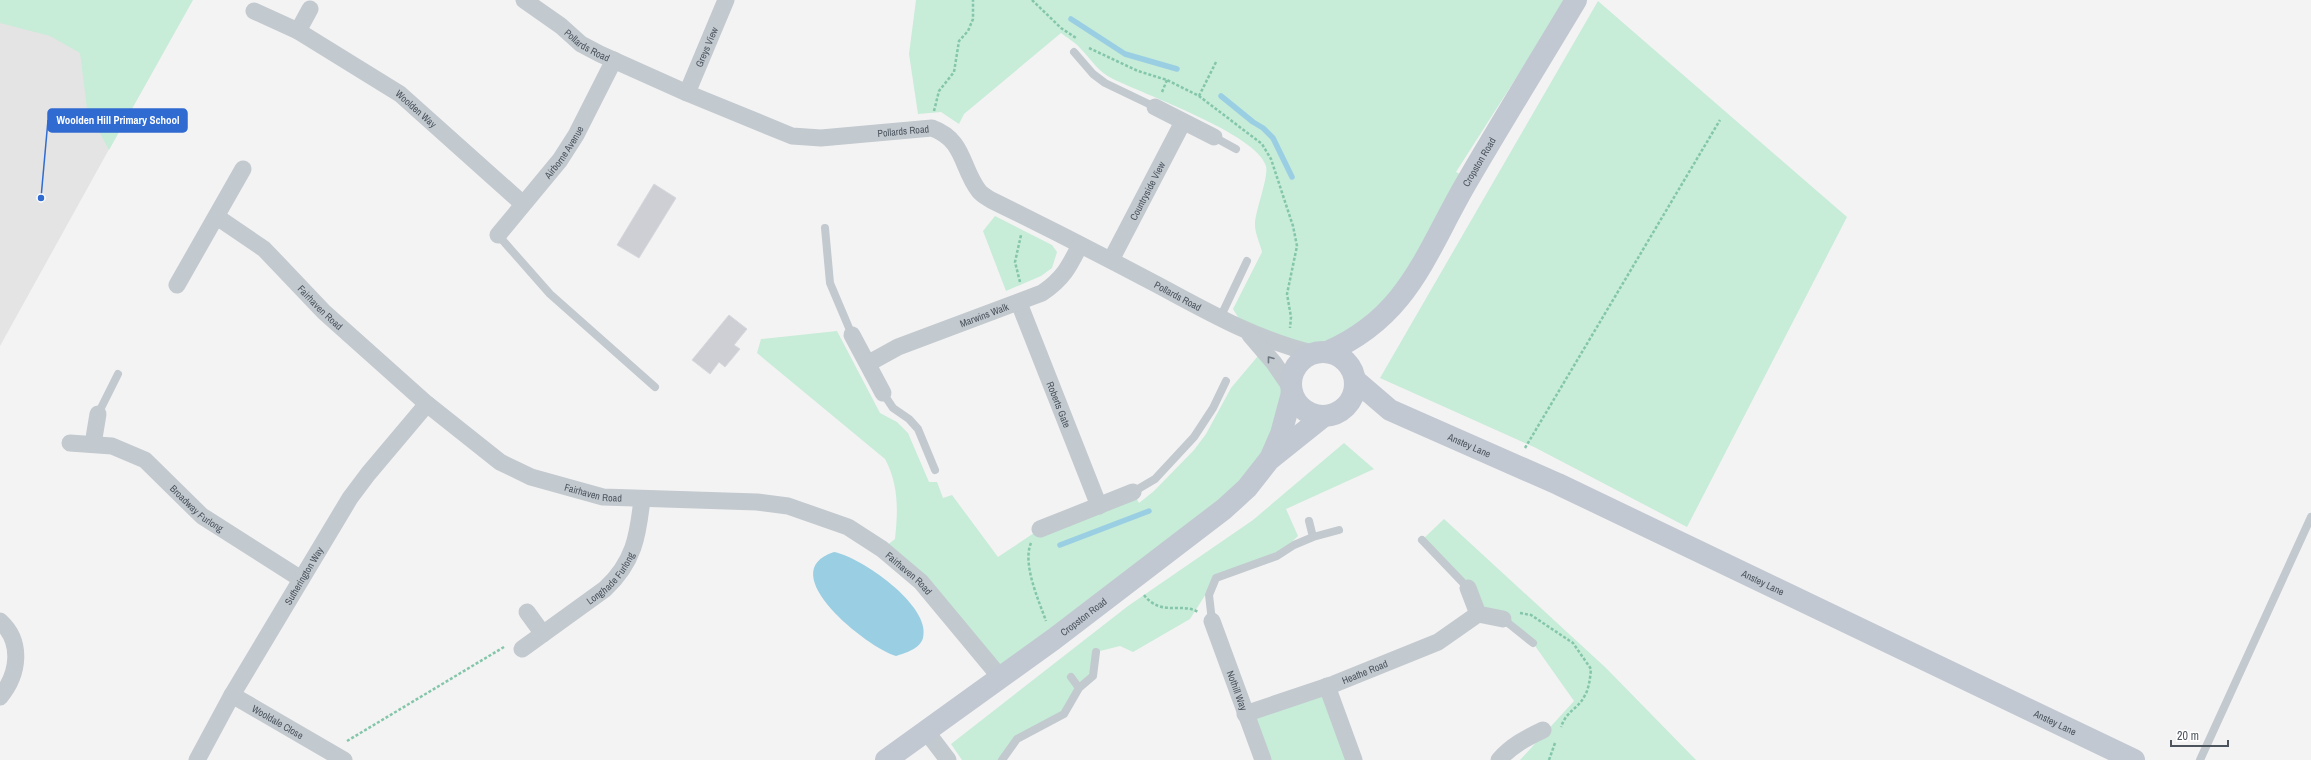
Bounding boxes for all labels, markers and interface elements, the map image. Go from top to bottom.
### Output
street label: Greys View [692,25,721,69]
street label: Pollards Road [562,26,612,64]
street label: Woolden Way [393,87,440,131]
callout: Woolden Hill Primary School [48,109,187,132]
text: Woolden Hill Primary School [56,113,180,127]
street label: Pollards Road [877,122,929,139]
street label: Airborne Avenue [540,123,586,182]
street label: Cropston Road [1459,135,1498,189]
street label: Countryside View [1126,159,1168,223]
street label: Pollards Road [1152,278,1204,314]
street label: Fairhaven Road [295,282,346,332]
street label: Marwins Walk [958,299,1011,330]
one-way arrow [1268,357,1275,364]
street label: Roberts Gate [1044,379,1074,430]
street label: Anstey Lane [1445,429,1493,460]
street label: Fairhaven Road [563,480,622,504]
street label: Broadway Furlong [167,482,226,535]
street label: Sutherington Way [281,543,326,607]
street label: Fairhaven Road [883,549,935,597]
street label: Longhade Furlong [584,550,637,607]
street label: Anstey Lane [1739,566,1787,598]
street label: Cropston Road [1057,595,1109,638]
street label: Heathe Road [1340,657,1390,687]
street label: Nothill Way [1224,669,1251,713]
street label: Wooldale Close [250,702,306,742]
street label: Anstey Lane [2031,706,2079,738]
scale bar [2171,722,2228,748]
text: 20 m [2177,728,2199,744]

